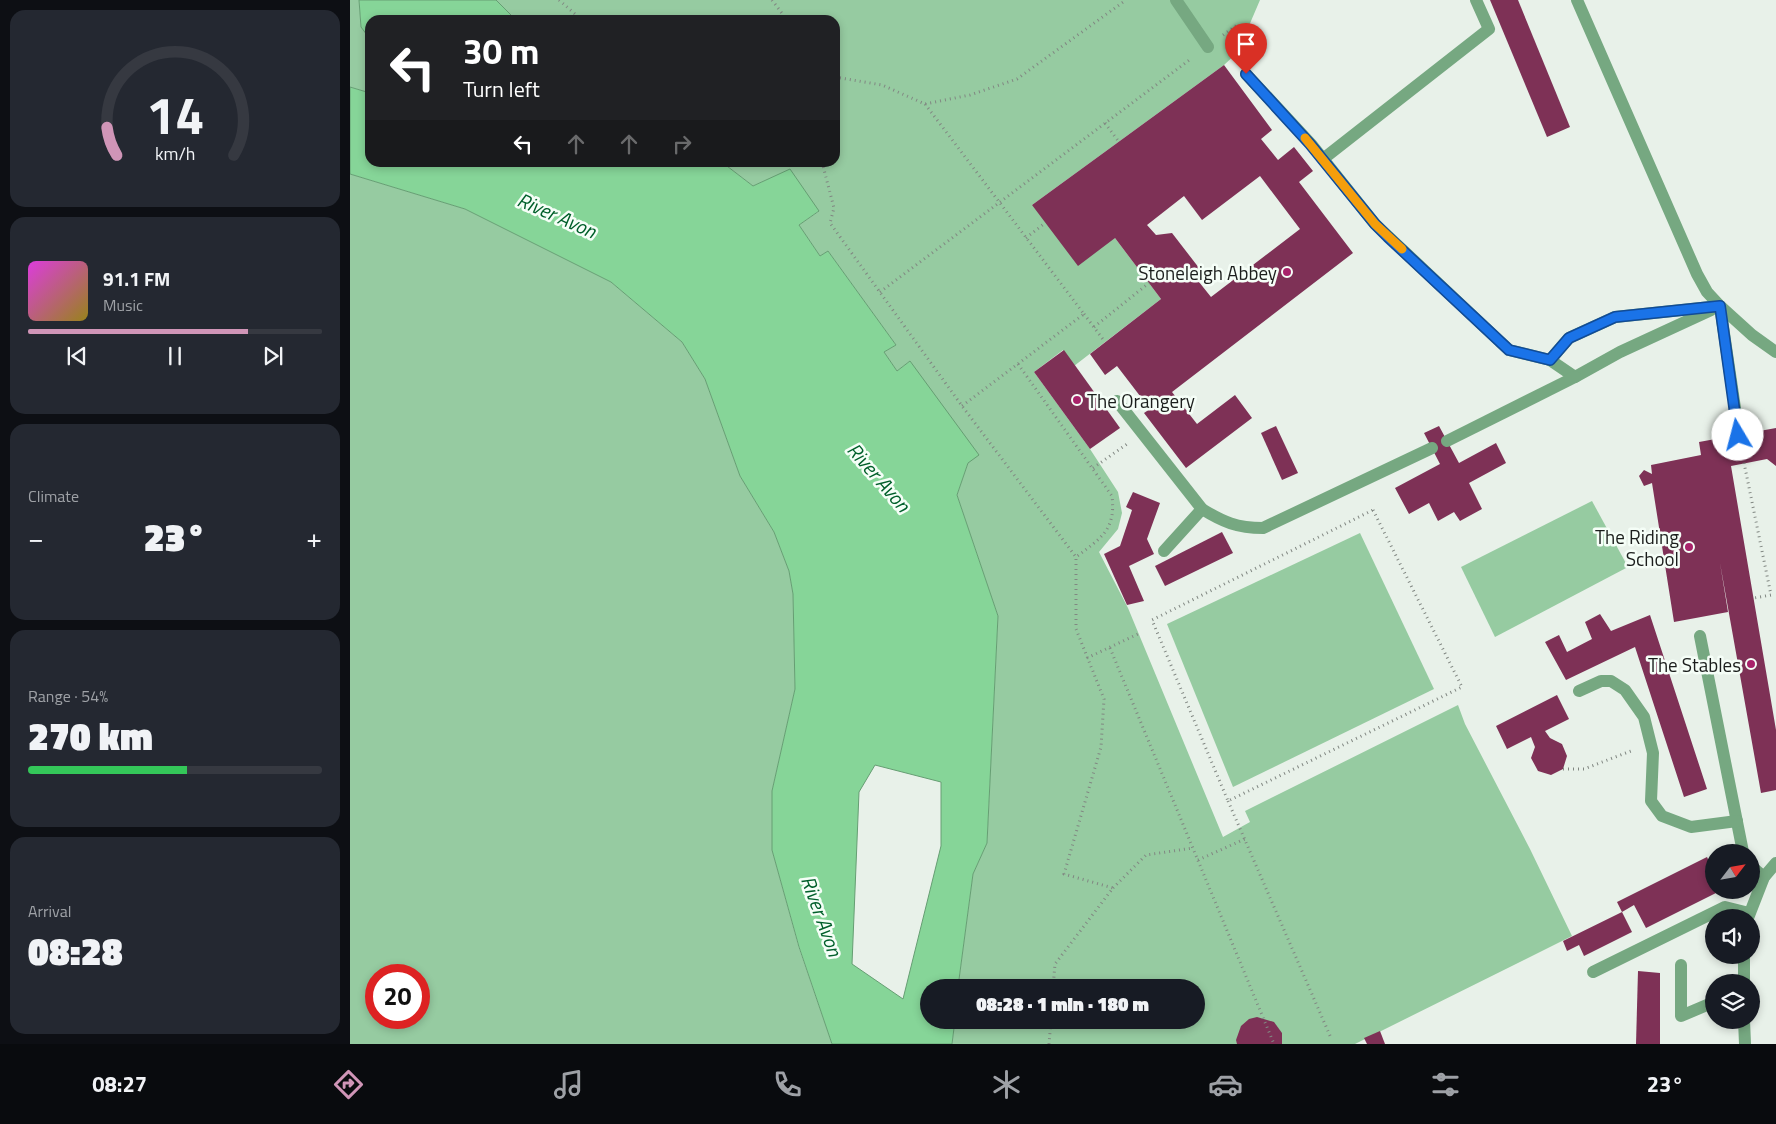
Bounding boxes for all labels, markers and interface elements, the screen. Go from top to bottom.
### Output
pin [1225,23,1267,74]
text: 30 m [463,24,539,78]
icon: arrive [1232,30,1260,58]
icon: left [380,35,445,100]
text: Turn left [463,72,540,106]
text: 14 [146,75,204,154]
icon: left [509,130,537,158]
icon: ahead [562,130,590,158]
icon: ahead [615,130,643,158]
icon: right [668,130,696,158]
text: km/h [155,140,195,167]
water label: River Avon [513,184,602,247]
place label: Stoneleigh Abbey [1138,258,1277,287]
text: 91.1 FM [103,264,170,293]
marker: Stoneleigh Abbey [1281,266,1293,278]
text: Music [103,293,143,317]
icon: previous [63,342,91,370]
icon: pause [161,342,189,370]
icon: next [259,342,287,370]
place label: The Orangery [1087,386,1195,415]
marker: The Orangery [1071,394,1083,406]
position arrow [1711,408,1763,460]
water label: River Avon [840,435,919,519]
text: Climate [28,484,79,508]
text: 23° [144,508,206,566]
text: − [28,516,44,559]
text: + [306,516,322,559]
place label: The Riding School [1595,522,1679,573]
marker: The Riding School [1683,541,1695,553]
place label: The Stables [1648,650,1741,679]
marker: The Stables [1745,658,1757,670]
text: Range · 54% [28,684,108,708]
text: 270 km [28,707,153,765]
north arrow [1705,844,1760,899]
map controls [1705,844,1760,1029]
water label: River Avon [793,871,851,961]
text: Arrival [28,899,71,923]
button: sound [1705,909,1760,964]
text: 08:28 [28,922,123,980]
speed limit sign: 20 [365,964,430,1029]
button: layers [1705,974,1760,1029]
text: 08:28 · 1 min · 180 m [976,989,1149,1018]
text: 08:27 [92,1067,147,1101]
icon: directions [331,1067,366,1102]
icon: music [551,1067,586,1102]
icon: phone [770,1067,805,1102]
icon: climate [989,1067,1024,1102]
icon: car [1208,1067,1243,1102]
icon: filters [1428,1067,1463,1102]
text: 23° [1647,1067,1684,1101]

